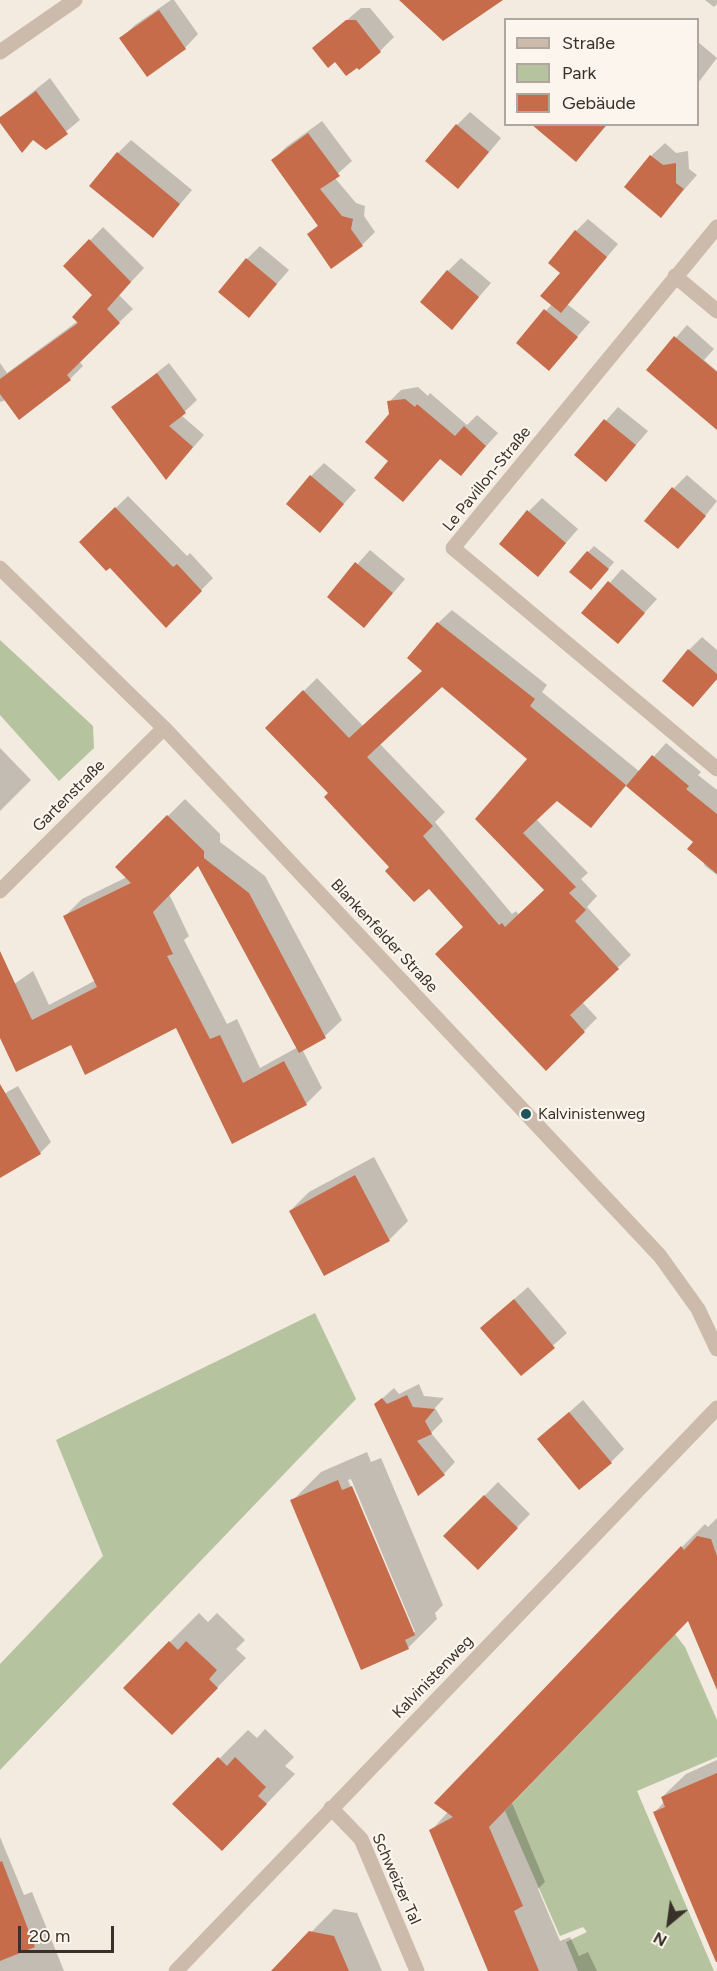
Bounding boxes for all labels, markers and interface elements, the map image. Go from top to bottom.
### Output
legend [504,18,699,126]
text: Straße [562,32,615,54]
text: Park [562,62,596,84]
text: Gebäude [562,92,636,114]
street label: Le Pavillon-Straße [439,423,535,535]
street label: Gartenstraße [29,756,109,836]
street label: Blankenfelder Straße [326,875,442,997]
place label: Kalvinistenweg [538,1104,645,1124]
marker: Kalvinistenweg [519,1107,533,1121]
street label: Kalvinistenweg [389,1632,477,1722]
street label: Schweizer Tal [367,1831,425,1927]
north arrow [639,1893,699,1953]
scale bar [21,1914,117,1952]
text: 20 m [29,1925,70,1947]
text: N [650,1928,670,1950]

